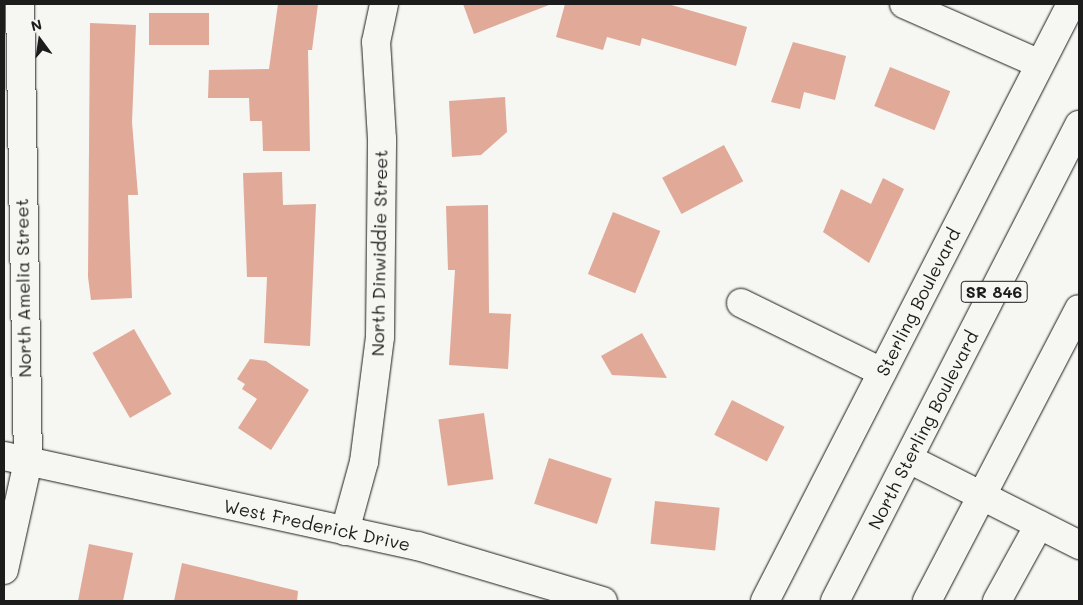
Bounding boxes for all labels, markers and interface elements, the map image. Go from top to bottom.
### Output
text: N [29,14,44,35]
north arrow [15,15,65,65]
street label: North Dinwiddie Street [366,149,392,357]
street label: North Amelia Street [11,198,35,378]
street label: Sterling Boulevard [871,224,965,380]
road number: SR 846 [960,278,1028,306]
street label: North Sterling Boulevard [863,327,983,533]
street label: West Frederick Drive [222,495,412,555]

